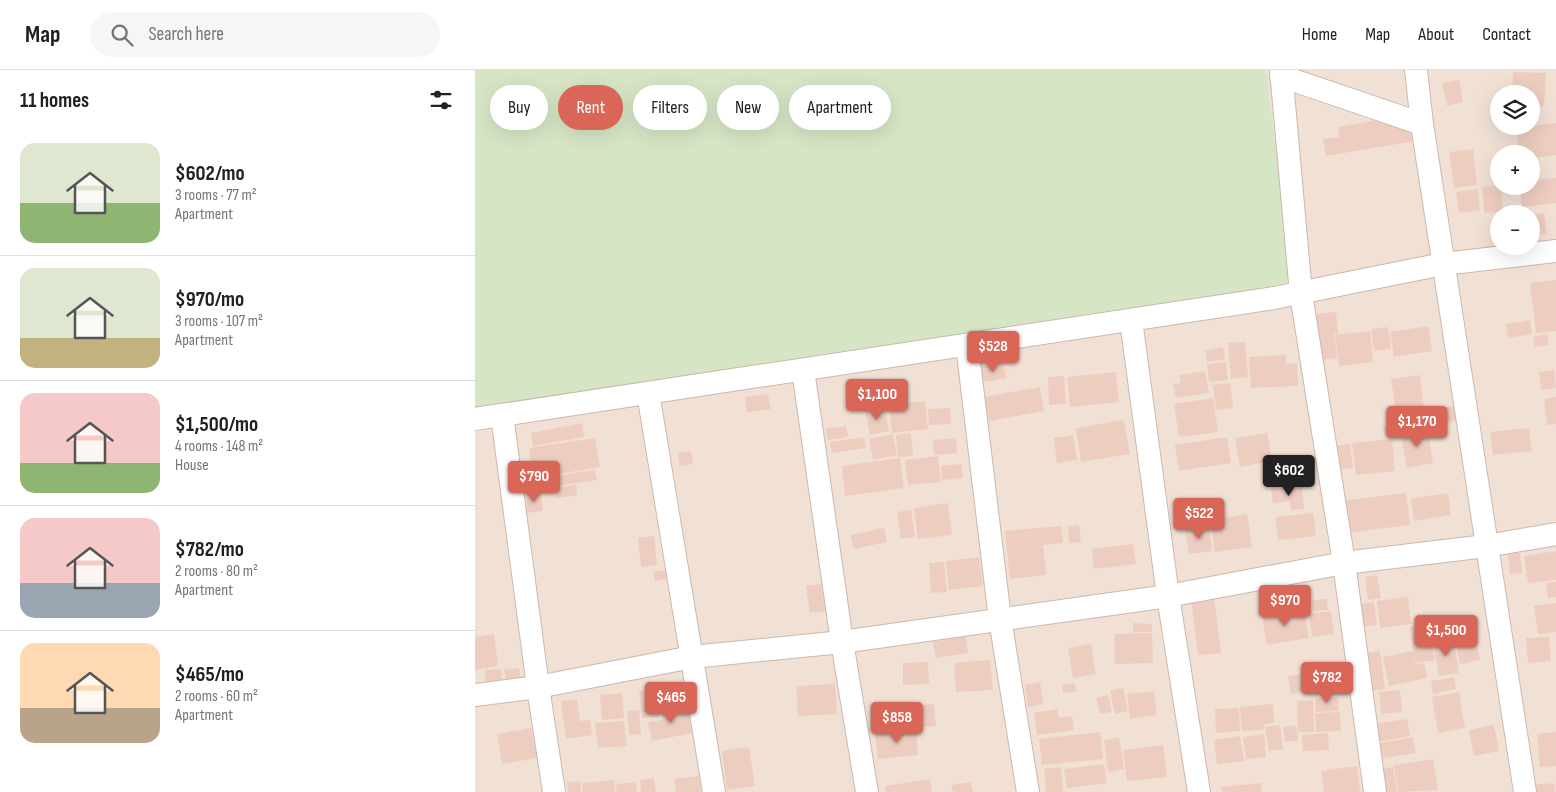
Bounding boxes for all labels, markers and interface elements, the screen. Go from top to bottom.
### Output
search box [90,12,440,57]
text: Map [25,20,60,49]
icon: search [108,21,136,49]
text: Search here [148,23,224,46]
text: Home [1302,24,1337,45]
text: Map [1365,24,1390,45]
text: About [1418,24,1454,45]
text: Contact [1482,24,1531,45]
chip: Buy [490,85,548,130]
chip: Rent [558,85,623,130]
chip: Filters [633,85,707,130]
chip: New [717,85,779,130]
chip: Apartment [789,85,891,130]
map controls [1490,85,1540,255]
button: layers [1490,85,1540,135]
icon: filters [427,86,455,114]
text: 11 homes [20,88,89,113]
button: + [1490,145,1540,195]
text: $602/mo [175,161,245,186]
icon: home [60,163,120,223]
text: 3 rooms · 77 m² [175,186,257,205]
text: Apartment [175,205,233,224]
button: − [1490,205,1540,255]
text: $970/mo [175,287,244,312]
icon: home [60,288,120,348]
text: 3 rooms · 107 m² [175,312,263,331]
pin: $528 [963,330,1023,373]
text: Apartment [175,331,233,350]
text: $528 [978,337,1008,356]
pin: $1,100 [836,378,918,421]
text: $1,100 [857,385,897,404]
pin: $1,170 [1376,406,1458,448]
text: $1,500/mo [175,412,258,437]
text: $1,170 [1397,412,1437,431]
icon: home [60,413,120,473]
text: 4 rooms · 148 m² [175,437,263,456]
pin: $602 [1259,454,1319,497]
text: House [175,456,209,475]
pin: $790 [504,460,564,503]
text: $602 [1274,461,1304,480]
text: $790 [519,467,549,486]
pin: $522 [1169,498,1229,540]
text: $522 [1184,504,1214,523]
text: $782/mo [175,537,244,562]
icon: home [60,538,120,598]
text: 2 rooms · 80 m² [175,562,258,581]
text: Apartment [175,581,233,600]
pin: $970 [1255,584,1315,627]
text: $970 [1270,591,1300,610]
pin: $1,500 [1405,614,1487,657]
text: $1,500 [1426,621,1466,640]
text: $465/mo [175,662,244,687]
pin: $782 [1297,662,1357,704]
icon: home [60,663,120,723]
text: $782 [1312,668,1342,687]
pin: $465 [641,682,701,724]
text: 2 rooms · 60 m² [175,687,258,706]
text: $465 [656,688,686,707]
pin: $858 [867,702,927,744]
text: Apartment [175,706,233,725]
text: $858 [882,708,912,727]

